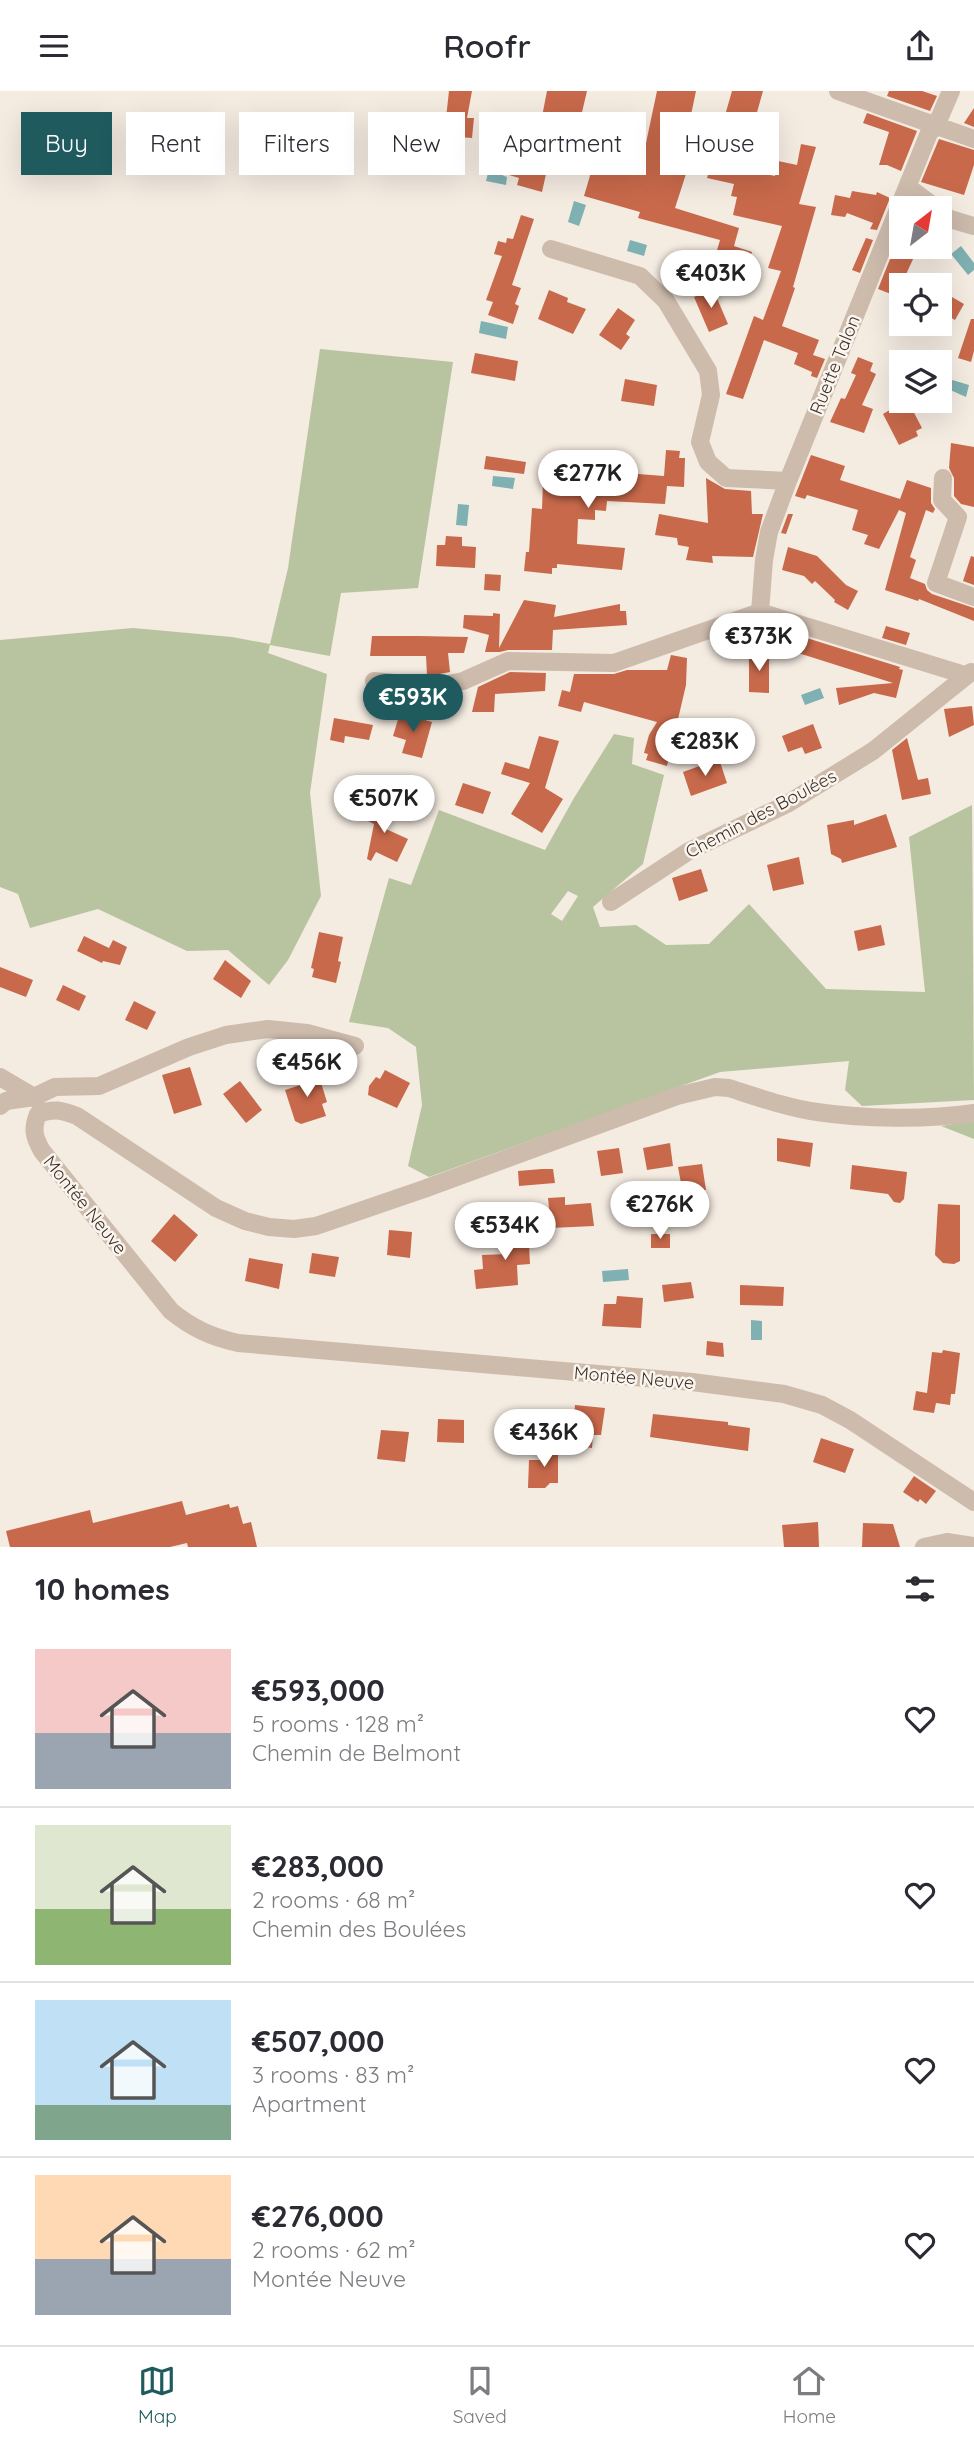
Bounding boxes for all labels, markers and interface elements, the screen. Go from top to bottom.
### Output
text: Roofr [443,26,531,66]
icon: menu [35,27,73,65]
icon: share [901,27,939,65]
chip: Buy [21,112,112,175]
chip: Rent [126,112,225,175]
chip: Filters [239,112,354,175]
chip: New [368,112,465,175]
chip: Apartment [479,112,646,175]
chip: House [660,112,779,175]
north arrow [889,196,952,259]
map controls [889,196,952,413]
pin: €403K [662,251,760,310]
text: €403K [676,258,746,287]
button: locate [889,273,952,336]
street label: Ruette Talon [804,312,865,418]
button: layers [889,350,952,413]
pin: €277K [539,451,637,510]
text: €277K [554,458,622,487]
pin: €373K [710,613,808,673]
text: €373K [726,621,792,650]
pin: €593K [364,675,462,734]
text: €593K [379,682,447,711]
pin: €283K [656,719,754,778]
text: €283K [671,726,739,755]
street label: Chemin des Boulées [681,764,840,863]
pin: €507K [335,775,433,835]
text: €507K [350,783,418,812]
pin: €456K [258,1039,356,1099]
text: €456K [273,1047,341,1076]
street label: Montée Neuve [39,1151,132,1259]
pin: €276K [611,1181,709,1241]
text: €276K [626,1189,694,1218]
pin: €534K [456,1203,554,1262]
text: €534K [471,1210,539,1239]
street label: Montée Neuve [573,1361,695,1394]
pin: €436K [495,1409,593,1469]
text: €436K [510,1417,578,1446]
text: 10 homes [35,1570,170,1608]
icon: filters [901,1570,939,1608]
text: €593,000 [252,1671,385,1709]
icon: home [91,1677,175,1761]
icon: heart [901,1700,939,1738]
text: 5 rooms · 128 m² [252,1709,424,1738]
text: Chemin de Belmont [252,1738,461,1767]
text: €283,000 [252,1847,384,1885]
icon: home [91,1853,175,1937]
icon: heart [901,1876,939,1914]
text: 2 rooms · 68 m² [252,1885,415,1914]
text: Chemin des Boulées [252,1914,466,1943]
text: €507,000 [252,2022,384,2060]
icon: home [91,2028,175,2112]
icon: heart [901,2051,939,2089]
text: 3 rooms · 83 m² [252,2060,414,2089]
text: Apartment [252,2089,366,2118]
text: €276,000 [252,2197,384,2235]
icon: home [91,2203,175,2287]
icon: heart [901,2226,939,2264]
text: 2 rooms · 62 m² [252,2235,416,2264]
text: Montée Neuve [252,2264,406,2293]
tab: Map [138,2362,177,2428]
tab: Saved [453,2362,507,2428]
tab: Home [783,2362,836,2428]

